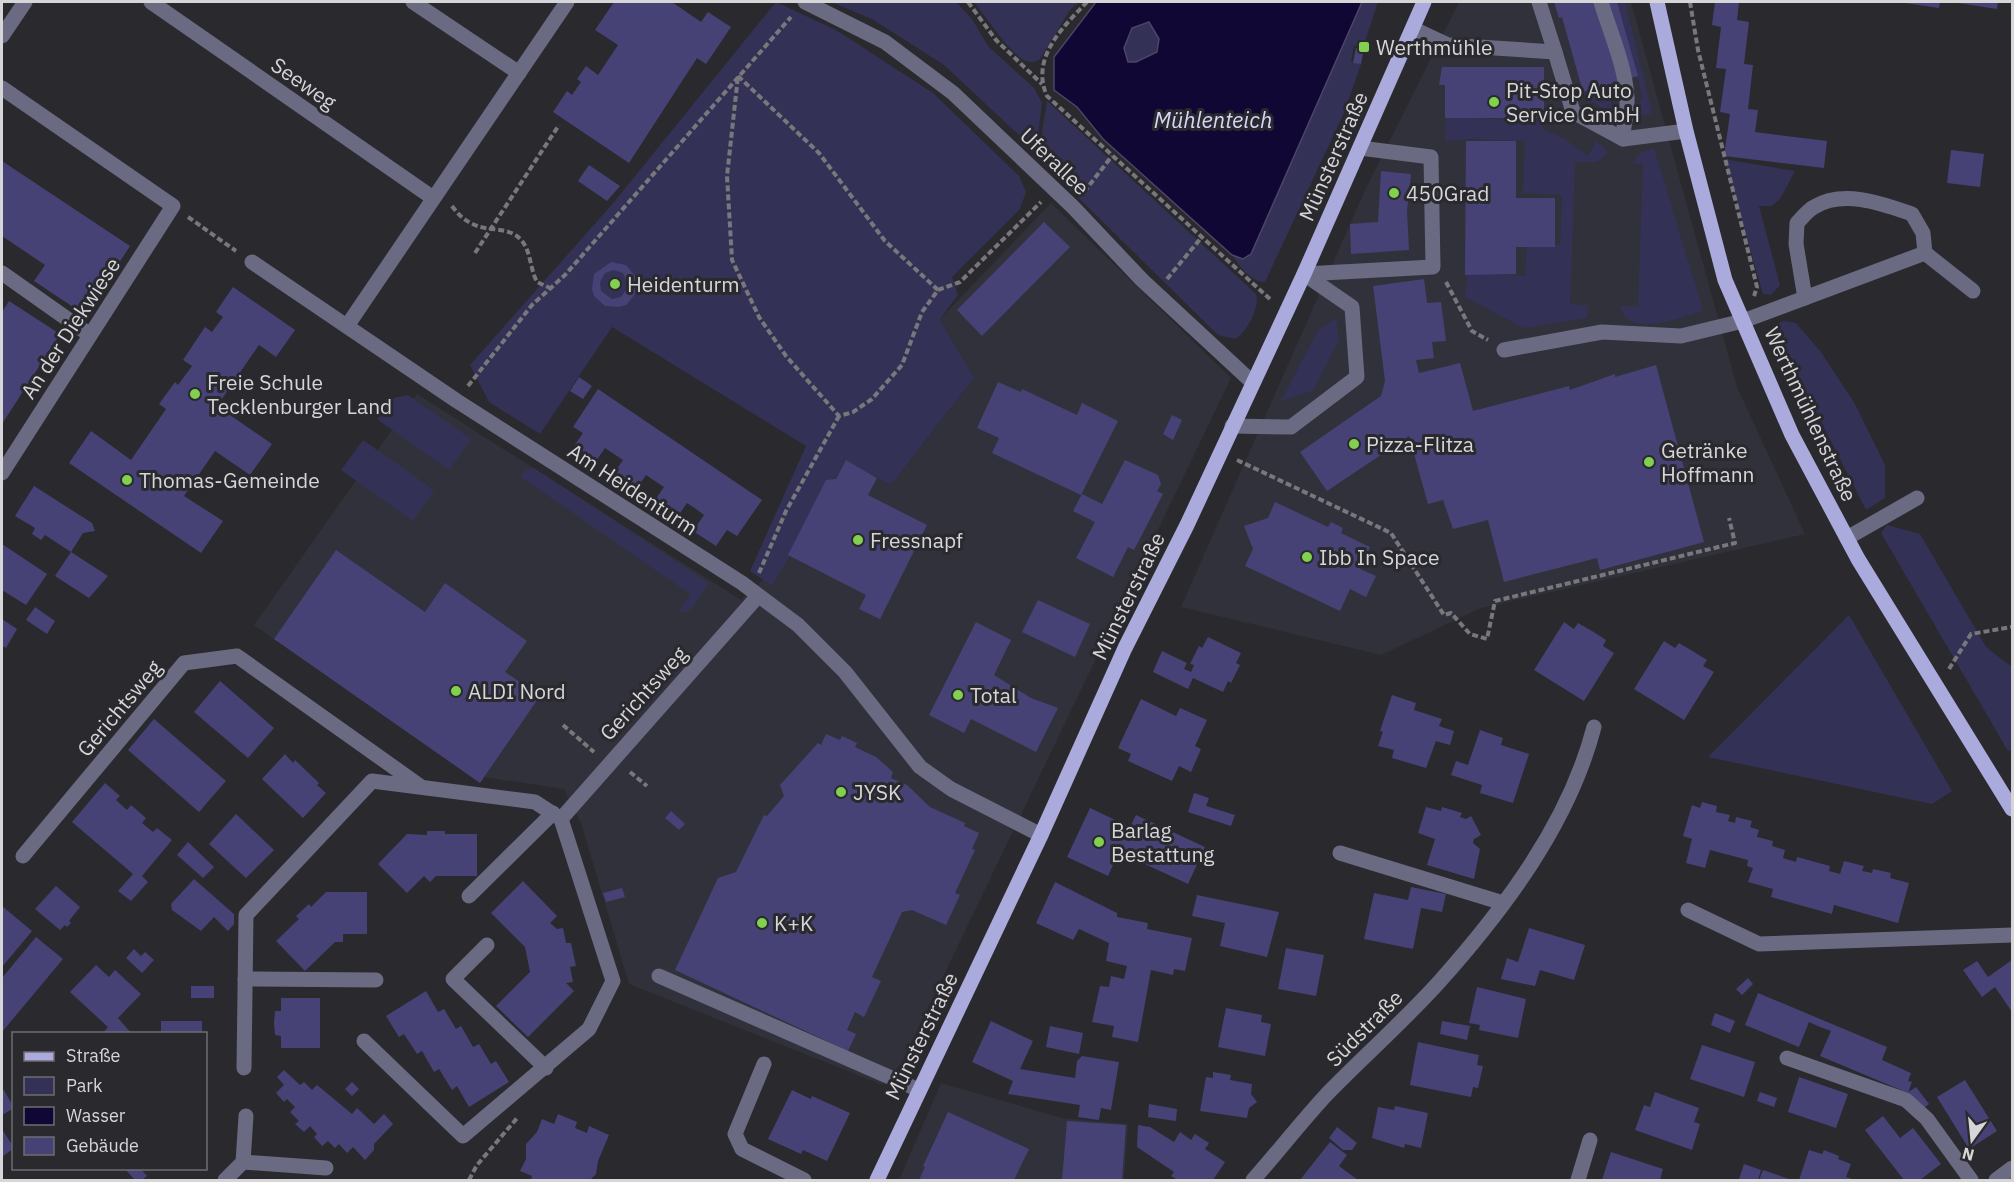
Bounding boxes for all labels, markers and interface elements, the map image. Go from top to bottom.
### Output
place label: Werthmühle [1376,33,1492,61]
marker: Werthmühle [1357,40,1371,54]
street label: Seeweg [266,50,342,116]
place label: Pit-Stop Auto Service GmbH [1506,76,1640,128]
street label: Münsterstraße [1292,87,1374,225]
marker: Pit-Stop Auto Service GmbH [1487,95,1501,109]
water label: Mühlenteich [1154,105,1272,134]
street label: Uferallee [1014,121,1096,201]
place label: 450Grad [1406,179,1489,207]
marker: 450Grad [1387,186,1401,200]
street label: An der Diekwiese [14,252,126,404]
place label: Heidenturm [627,270,740,298]
marker: Heidenturm [608,277,622,291]
street label: Werthmühlenstraße [1758,322,1864,506]
place label: Freie Schule Tecklenburger Land [207,368,392,420]
marker: Freie Schule Tecklenburger Land [188,387,202,401]
place label: Pizza-Flitza [1366,430,1474,458]
place label: Getränke Hoffmann [1661,436,1755,488]
street label: Am Heidenturm [563,437,703,541]
marker: Pizza-Flitza [1347,437,1361,451]
marker: Getränke Hoffmann [1642,455,1656,469]
place label: Thomas-Gemeinde [139,466,320,494]
marker: Thomas-Gemeinde [120,473,134,487]
place label: Fressnapf [870,526,963,554]
street label: Münsterstraße [1085,527,1171,665]
marker: Fressnapf [851,533,865,547]
place label: Ibb In Space [1319,543,1440,571]
marker: Ibb In Space [1300,550,1314,564]
street label: Gerichtsweg [593,640,693,746]
street label: Gerichtsweg [70,654,168,762]
place label: ALDI Nord [468,677,566,705]
place label: Total [970,681,1017,709]
marker: ALDI Nord [449,684,463,698]
marker: Total [951,688,965,702]
place label: JYSK [853,778,901,806]
marker: JYSK [834,785,848,799]
place label: Barlag Bestattung [1111,816,1214,868]
marker: Barlag Bestattung [1092,835,1106,849]
place label: K+K [774,909,813,937]
marker: K+K [755,916,769,930]
street label: Münsterstraße [878,967,964,1105]
street label: Südstraße [1320,984,1408,1072]
legend [12,1032,207,1170]
text: Straße [66,1044,120,1067]
text: Park [66,1074,103,1097]
text: Wasser [66,1104,126,1127]
north arrow [1942,1110,2002,1170]
text: Gebäude [66,1134,139,1157]
text: N [1960,1143,1976,1166]

